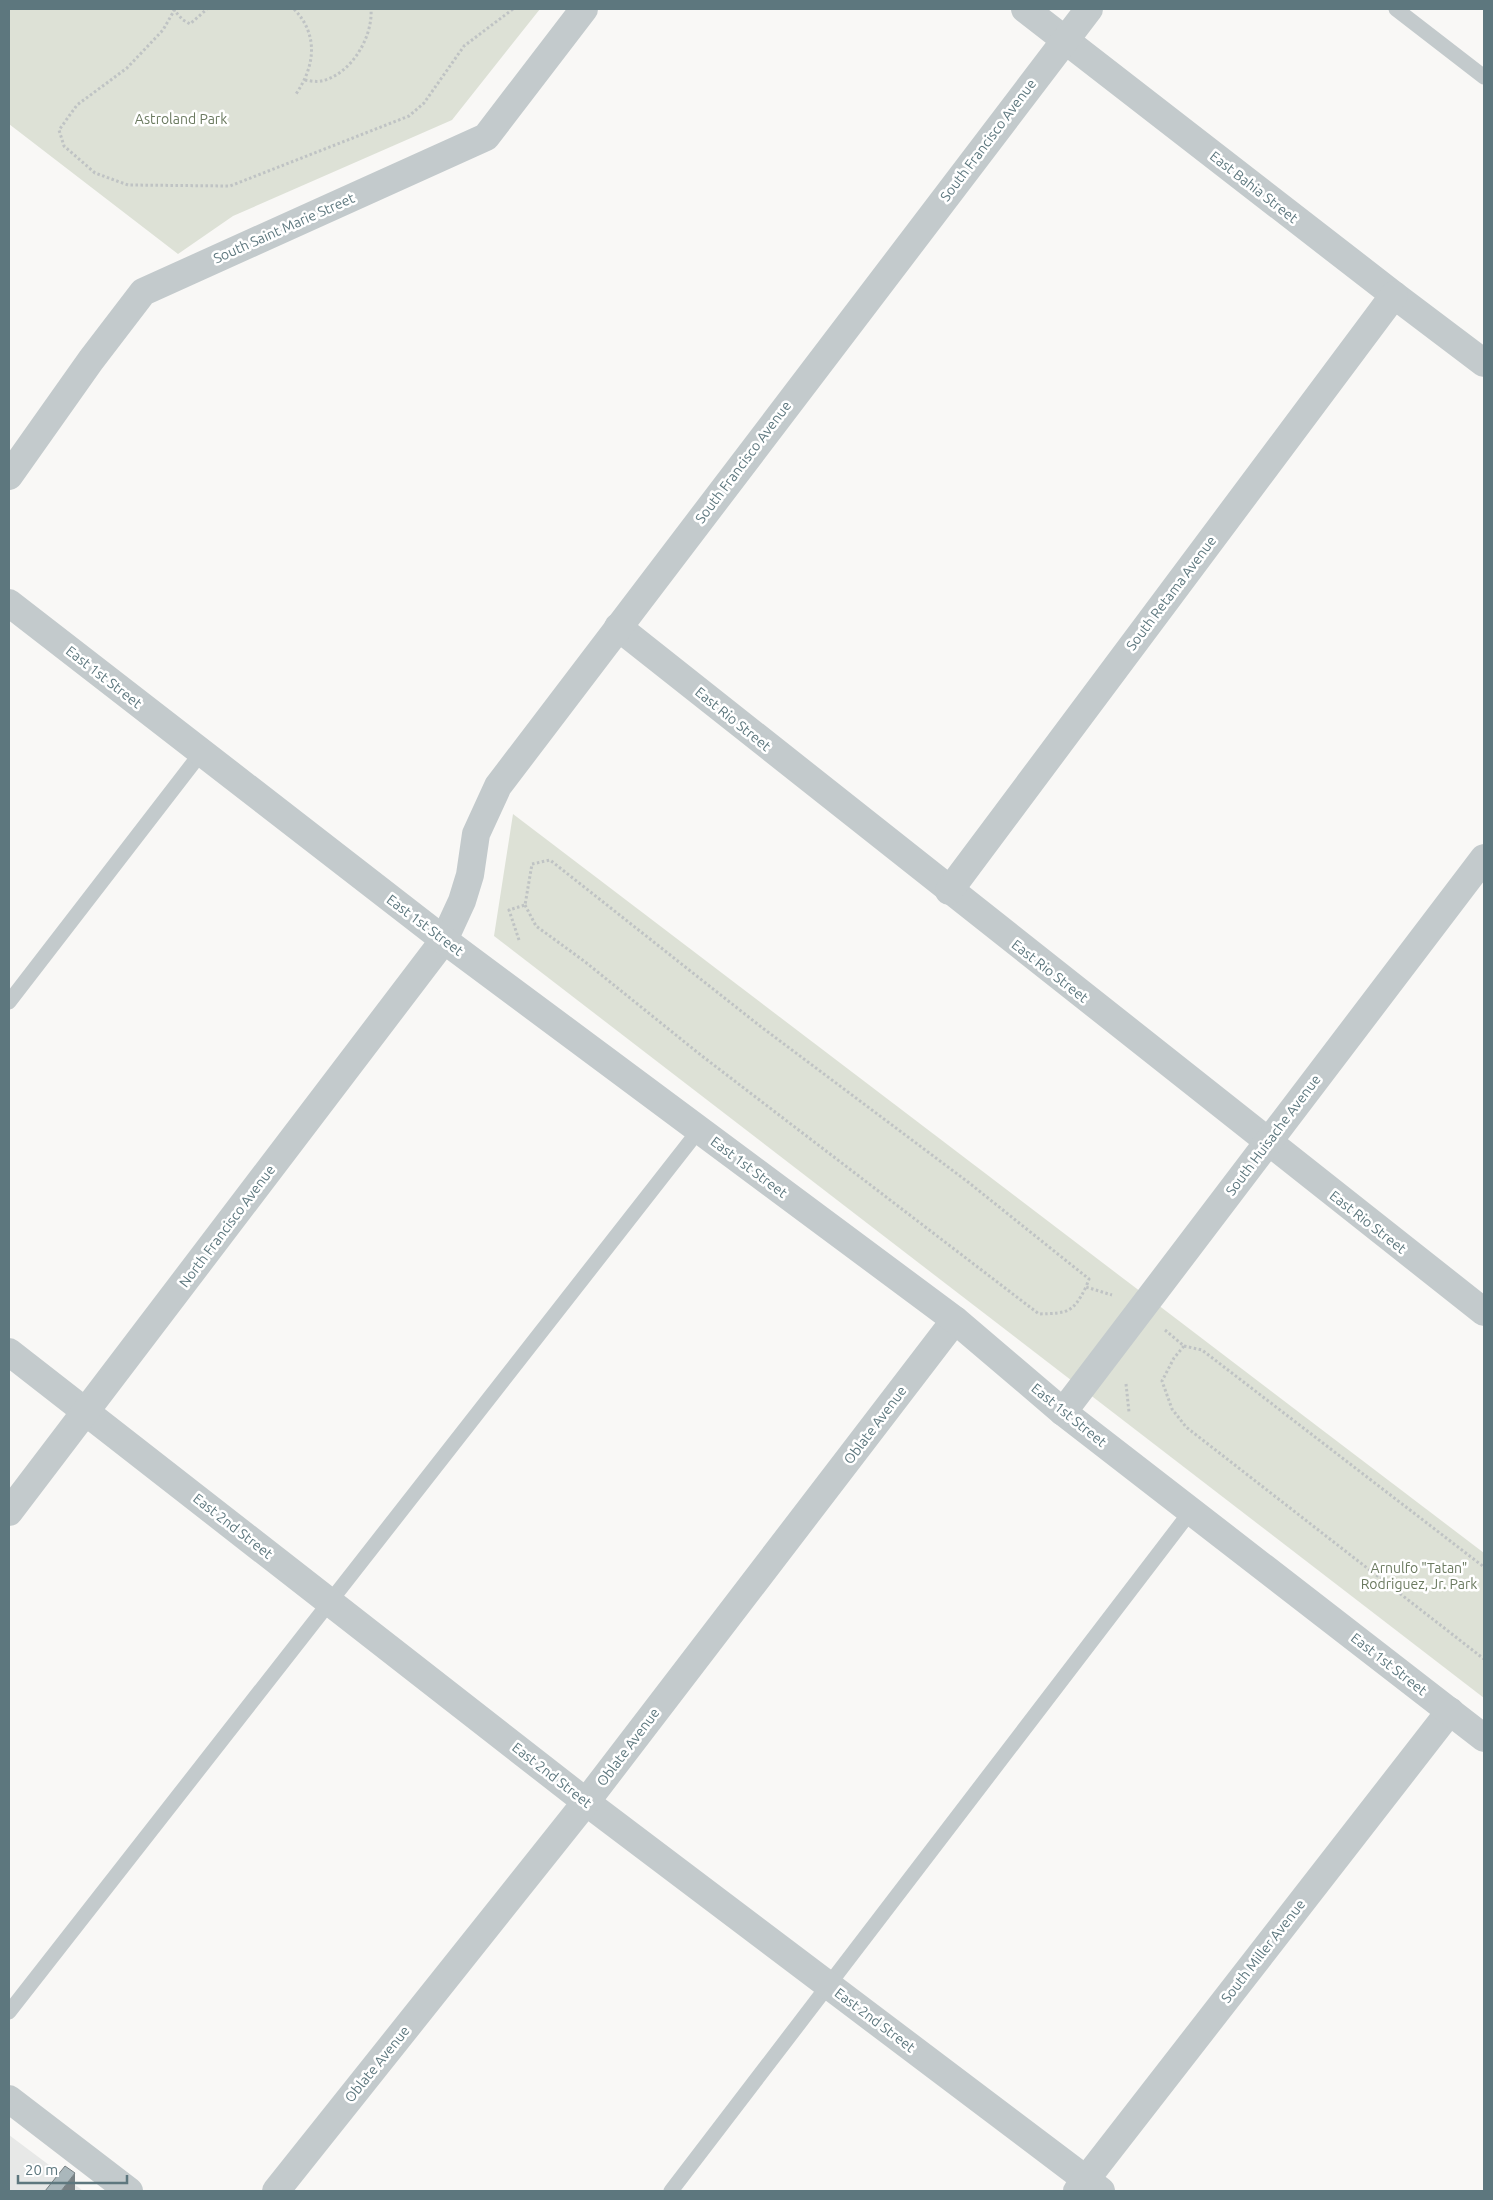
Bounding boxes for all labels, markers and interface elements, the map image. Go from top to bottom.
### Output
street label: South Francisco Avenue [937,76,1039,204]
park label: Astroland Park [135,111,227,127]
street label: East Bahia Street [1207,148,1301,226]
street label: South Saint Marie Street [211,189,358,266]
street label: South Francisco Avenue [692,398,794,526]
street label: South Retama Avenue [1123,533,1219,653]
street label: East 1st Street [63,643,145,712]
street label: East Rio Street [692,684,774,755]
street label: East 1st Street [384,891,467,959]
street label: East Rio Street [1009,936,1092,1006]
street label: South Huisache Avenue [1222,1071,1324,1199]
street label: East 1st Street [708,1133,791,1201]
street label: North Francisco Avenue [176,1162,278,1290]
street label: East Rio Street [1327,1187,1410,1257]
street label: East 1st Street [1028,1380,1110,1450]
street label: Oblate Avenue [840,1383,910,1467]
street label: East 2nd Street [190,1490,276,1562]
park label: Arnulfo "Tatan" Rodriguez, Jr. Park [1361,1560,1477,1592]
street label: East 1st Street [1348,1630,1430,1699]
street label: Oblate Avenue [593,1705,663,1789]
street label: East 2nd Street [509,1739,595,1811]
street label: South Miller Avenue [1218,1896,1308,2006]
street label: East 2nd Street [832,1985,919,2056]
street label: Oblate Avenue [341,2023,413,2105]
scale bar [18,2152,126,2184]
text: 20 m [25,2161,58,2178]

